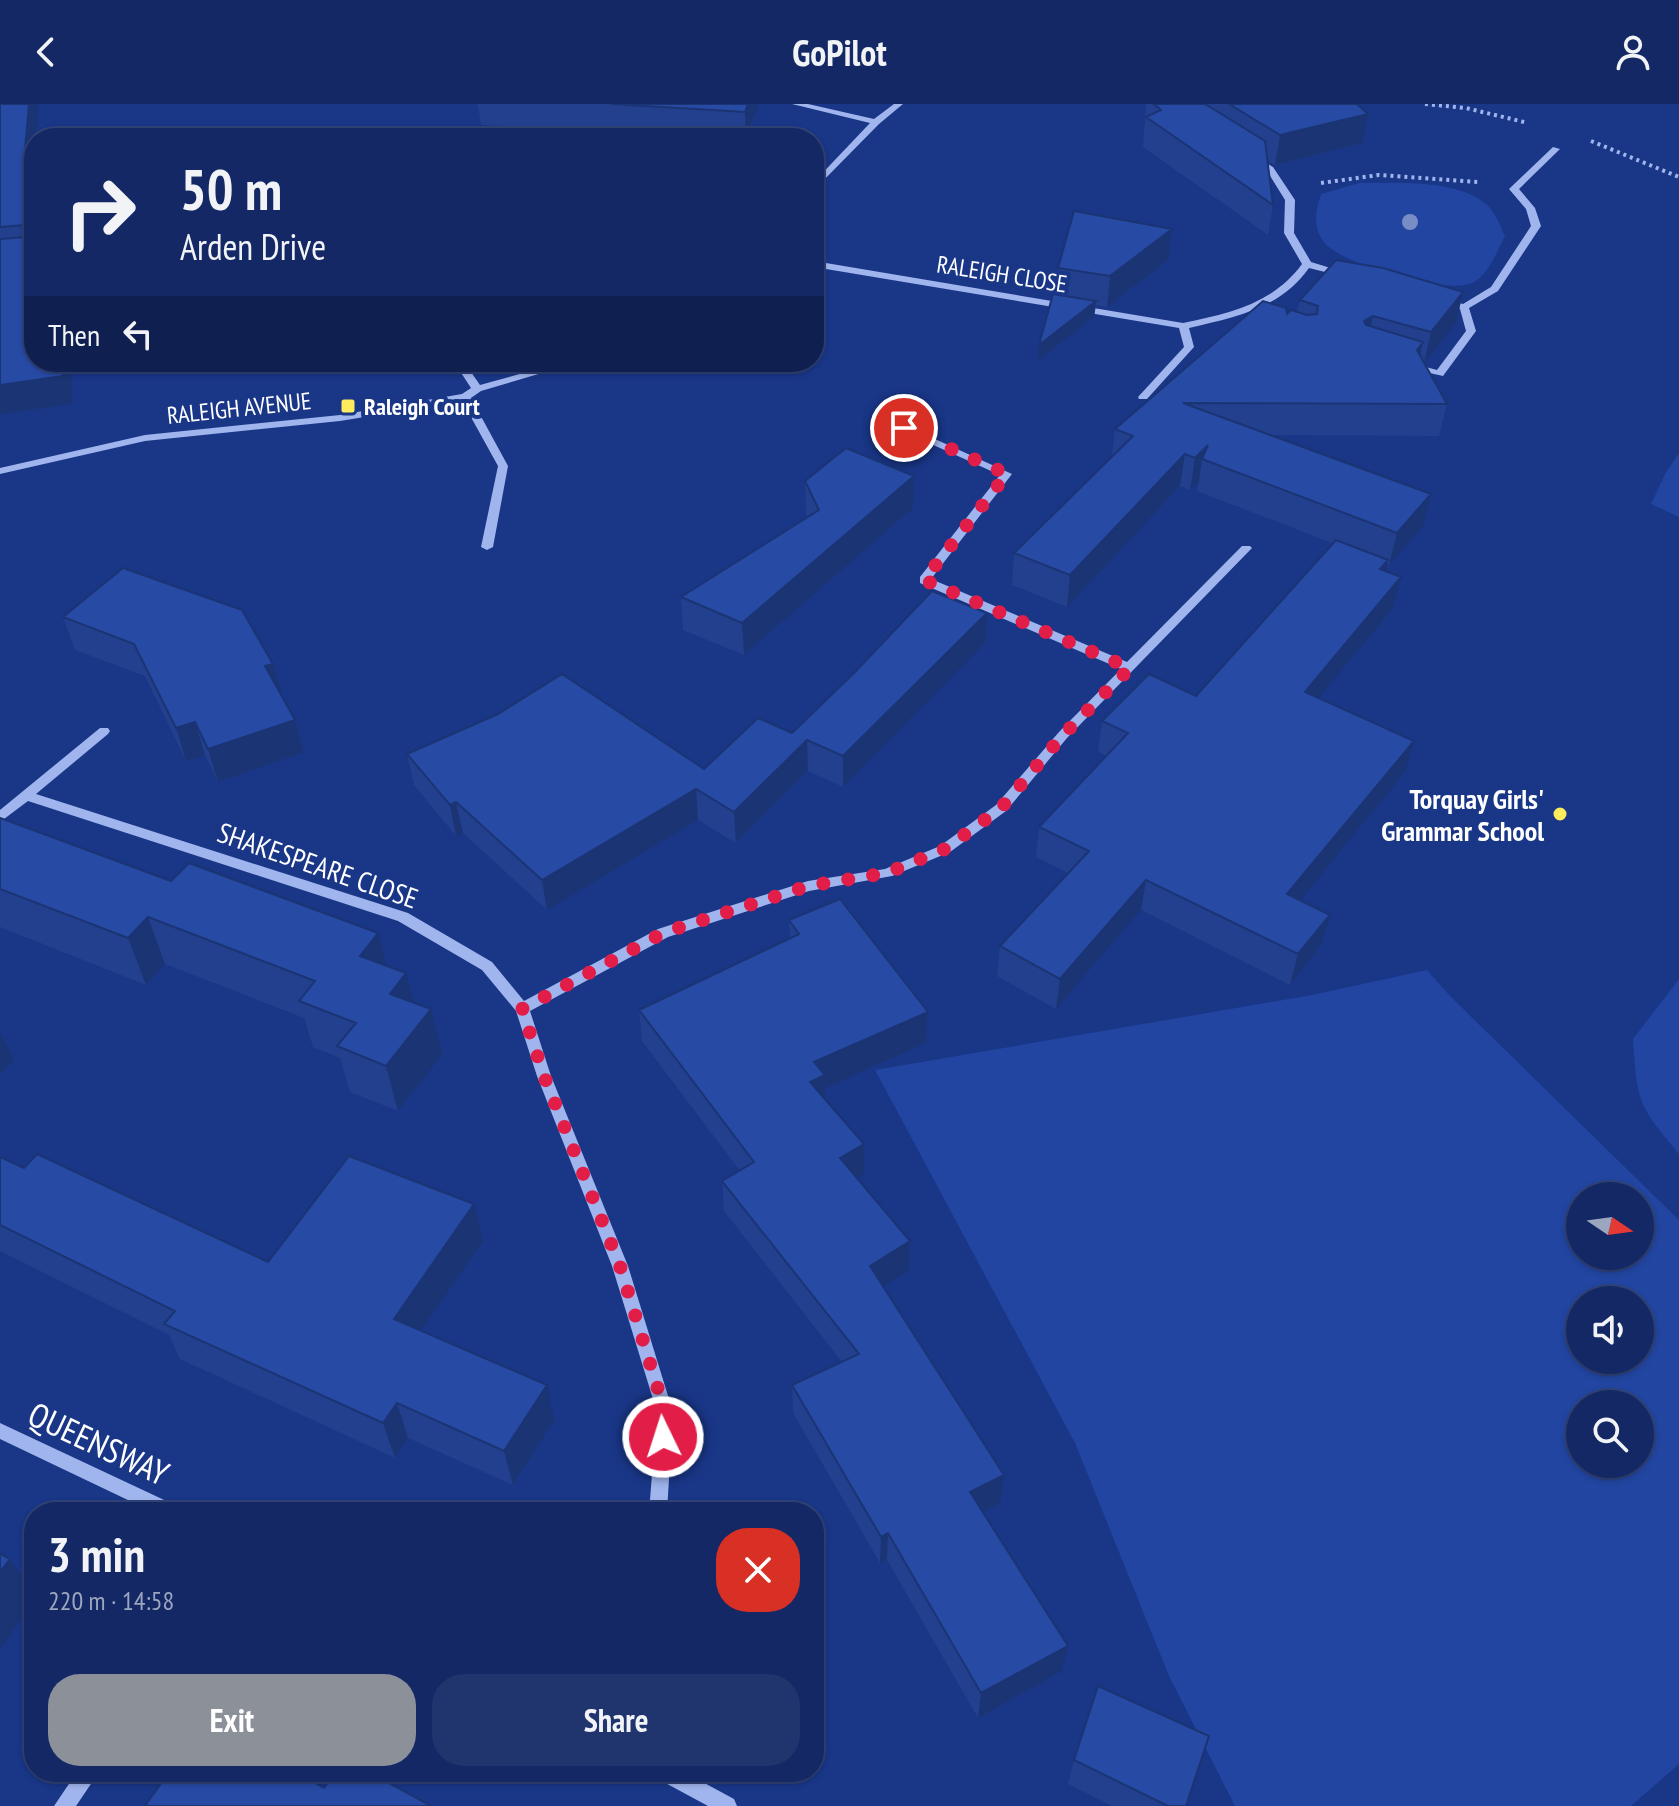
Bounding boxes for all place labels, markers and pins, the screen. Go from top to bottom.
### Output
place label: Raleigh Court [364,391,480,422]
pin [870,394,938,462]
marker: Raleigh Court [339,397,357,415]
place label: Torquay Girls' Grammar School [1381,780,1544,849]
marker: Torquay Girls' Grammar School [1551,805,1569,823]

